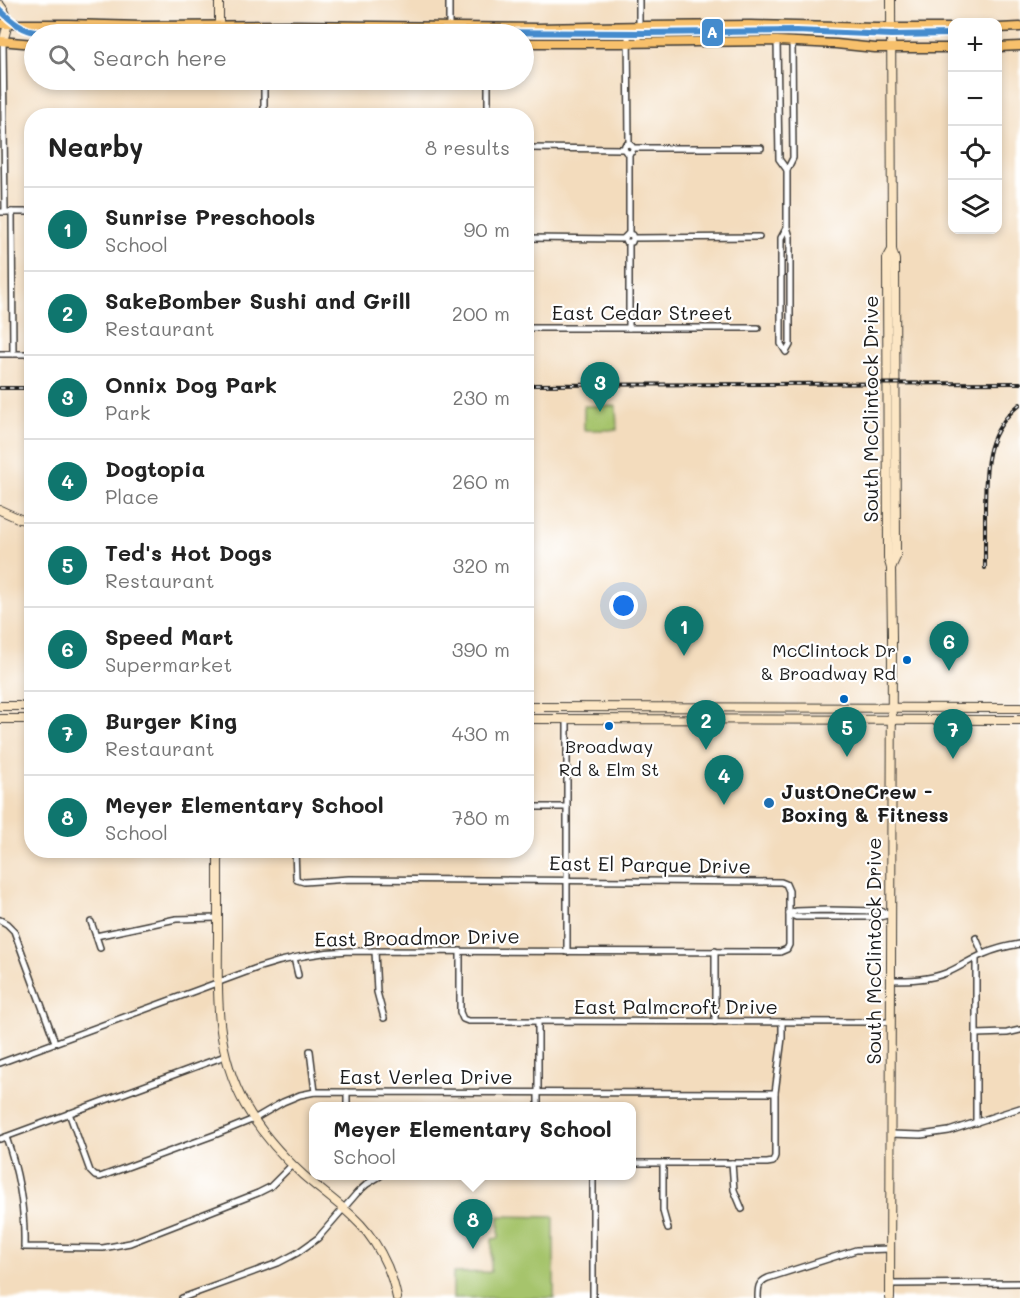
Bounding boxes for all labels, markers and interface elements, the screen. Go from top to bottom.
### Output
line badge: A [701,18,724,47]
map controls [948,18,1002,234]
button: + [948,18,1002,72]
text: A [706,21,718,42]
search box [24,24,534,90]
icon: search [45,41,78,74]
text: Search here [93,43,227,72]
button: − [948,72,1002,126]
button: locate [948,126,1002,180]
text: Nearby [48,130,143,164]
text: 8 results [425,134,510,160]
button: layers [948,180,1002,234]
text: Sunrise Preschools [105,202,315,231]
text: 1 [63,216,72,242]
text: 90 m [464,216,510,242]
text: School [105,231,168,257]
text: SakeBomber Sushi and Grill [105,286,411,315]
street label: South McClintock Drive [857,295,883,523]
street label: East Cedar Street [552,299,732,325]
text: 2 [62,300,73,326]
text: 200 m [452,300,510,326]
text: Restaurant [105,315,215,341]
pin: 3 [580,362,620,412]
text: Onnix Dog Park [105,370,277,399]
text: 3 [62,384,74,410]
text: 230 m [452,384,510,410]
text: Park [105,399,150,425]
text: Dogtopia [105,454,205,483]
text: 4 [61,468,74,494]
text: 260 m [452,468,510,494]
text: Place [105,483,159,509]
text: Ted's Hot Dogs [105,538,272,567]
text: 5 [62,552,73,578]
text: 320 m [452,552,510,578]
text: Restaurant [105,567,215,593]
your location [609,591,638,620]
pin: 1 [664,606,704,656]
text: Speed Mart [105,622,233,651]
pin: 6 [930,622,968,671]
text: 6 [61,636,74,662]
text: 390 m [452,636,510,662]
place label: McClintock Dr & Broadway Rd [760,638,896,685]
text: Supermarket [105,651,232,677]
marker: McClintock Dr & Broadway Rd [901,654,913,666]
unlabelled marker [838,693,850,705]
pin: 2 [686,700,726,750]
text: Burger King [105,706,237,735]
pin: 5 [828,708,866,757]
pin: 7 [934,710,972,759]
text: 7 [62,720,73,746]
text: 430 m [452,720,510,746]
marker: Broadway Rd & Elm St [603,720,615,732]
place label: Broadway Rd & Elm St [559,734,659,781]
text: Restaurant [105,735,215,761]
pin: 4 [704,756,744,805]
place label: JustOneCrew - Boxing & Fitness [781,778,949,827]
text: Meyer Elementary School [105,790,384,819]
marker: JustOneCrew - Boxing & Fitness [762,796,776,810]
text: 8 [61,804,74,830]
text: 780 m [452,804,510,830]
text: School [105,819,168,845]
street label: South McClintock Drive [860,837,886,1065]
street label: East El Parque Drive [549,849,751,879]
street label: East Broadmor Drive [314,922,520,952]
street label: East Palmcroft Drive [574,993,778,1019]
street label: East Verlea Drive [339,1063,513,1089]
popup [309,1102,636,1180]
text: Meyer Elementary School [333,1114,612,1143]
text: School [333,1143,396,1169]
pin: 8 [454,1200,492,1249]

